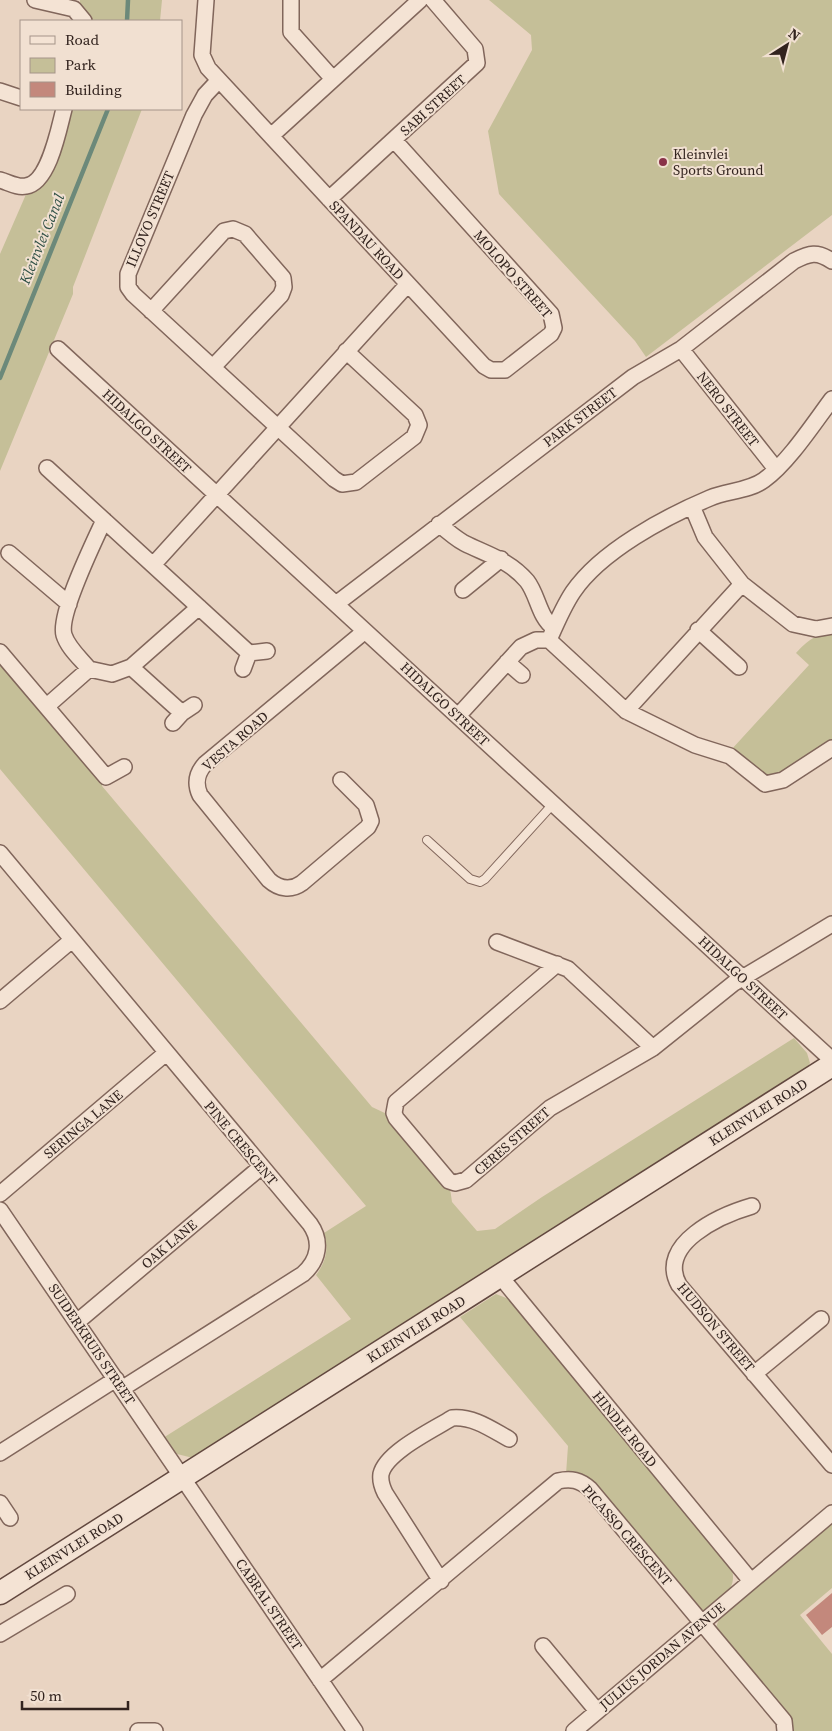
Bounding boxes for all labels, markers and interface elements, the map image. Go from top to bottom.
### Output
legend [20,20,182,110]
north arrow [762,20,812,70]
text: N [785,23,805,46]
text: Road [65,29,99,50]
text: Park [65,54,97,75]
street label: SABI STREET [395,69,471,140]
text: Building [65,79,122,100]
place label: Kleinvlei Sports Ground [673,144,763,180]
marker: Kleinvlei Sports Ground [657,156,669,168]
street label: ILLOVO STREET [121,167,179,270]
water label: Kleinvlei Canal [13,190,70,288]
street label: SPANDAU ROAD [325,196,409,284]
street label: MOLOPO STREET [469,226,557,323]
street label: NERO STREET [692,367,764,451]
street label: PARK STREET [539,382,622,452]
street label: HIDALGO STREET [98,384,196,478]
street label: HIDALGO STREET [396,657,494,751]
street label: VESTA ROAD [197,706,273,776]
street label: HIDALGO STREET [694,931,792,1025]
street label: KLEINVLEI ROAD [705,1074,811,1150]
street label: SERINGA LANE [39,1085,127,1163]
street label: PINE CRESCENT [200,1096,283,1190]
street label: CERES STREET [470,1102,555,1180]
street label: OAK LANE [137,1215,201,1273]
street label: HUDSON STREET [673,1278,760,1376]
street label: SUIDERKRUIS STREET [44,1279,140,1409]
street label: KLEINVLEI ROAD [363,1291,469,1367]
street label: HINDLE ROAD [588,1387,662,1471]
street label: PICASSO CRESCENT [577,1480,677,1590]
street label: KLEINVLEI ROAD [21,1508,127,1584]
street label: CABRAL STREET [231,1554,307,1654]
street label: JULIUS JORDAN AVENUE [594,1597,729,1715]
scale bar [22,1678,129,1710]
text: 50 m [30,1685,62,1706]

